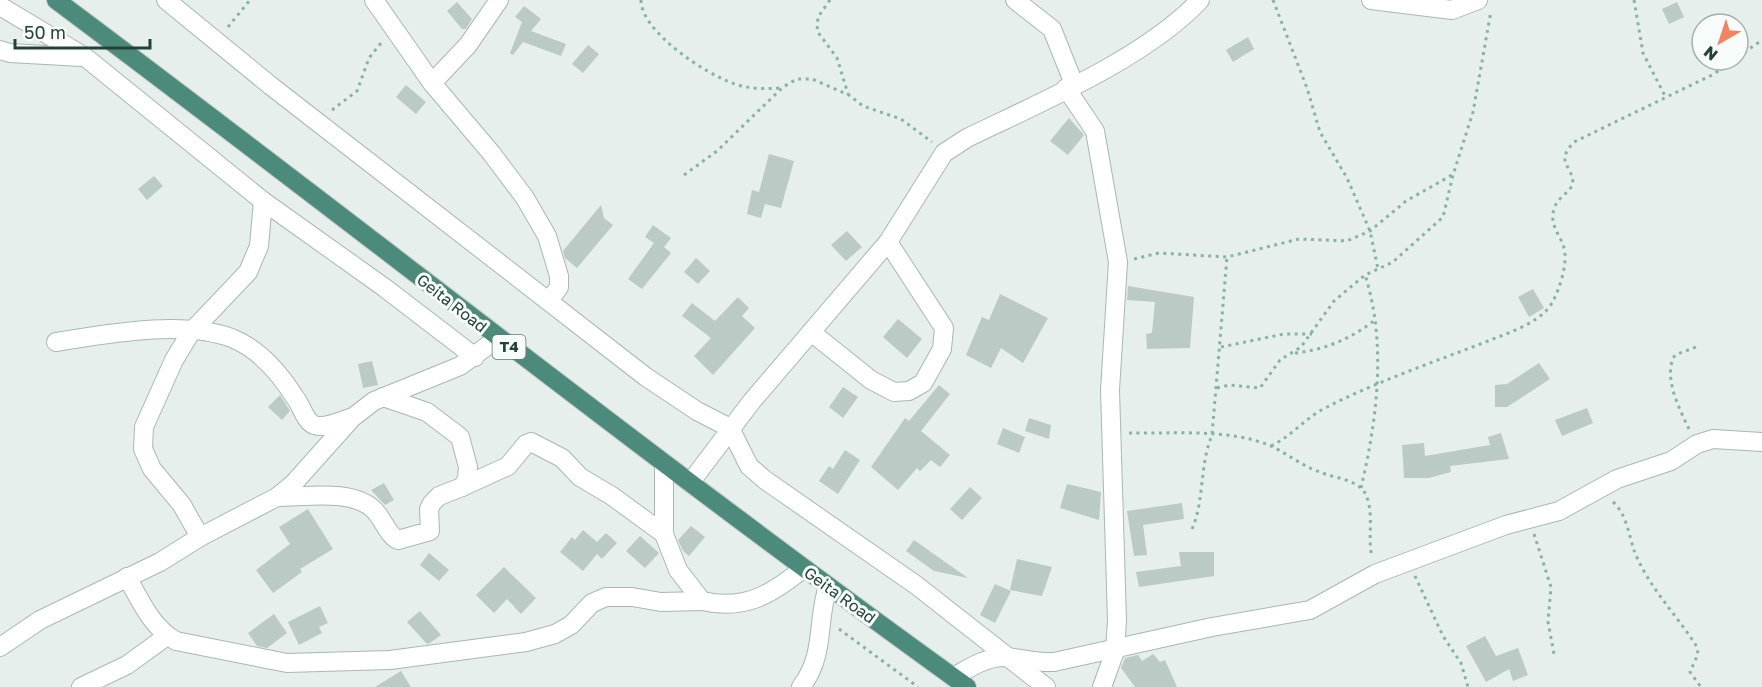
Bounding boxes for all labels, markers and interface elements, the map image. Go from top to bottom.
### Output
scale bar [15,12,150,50]
north arrow [1690,12,1750,72]
text: 50 m [24,21,66,43]
text: N [1700,42,1722,65]
street label: Geita Road [413,269,491,337]
road number: T4 [492,335,526,359]
street label: Geita Road [800,562,880,628]

